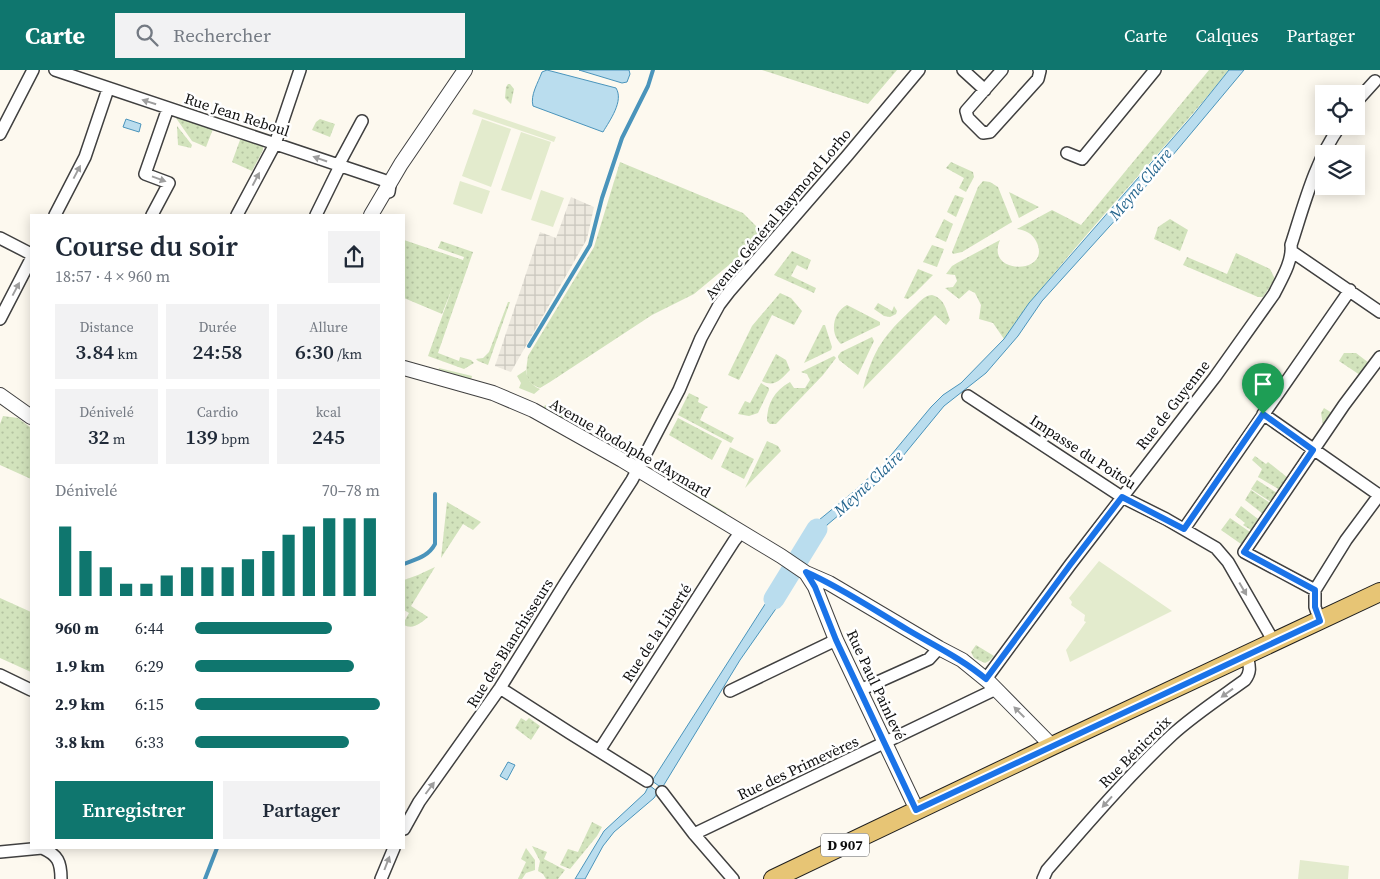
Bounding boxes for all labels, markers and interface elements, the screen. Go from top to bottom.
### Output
search box [115,13,465,58]
text: Carte [25,19,85,52]
icon: search [133,21,161,49]
text: Rechercher [173,22,271,48]
text: Carte [1124,23,1167,48]
text: Calques [1195,23,1259,48]
text: Partager [1287,23,1355,48]
map controls [1315,85,1365,195]
button: locate [1315,85,1365,135]
street label: Rue Jean Reboul [182,88,293,142]
one-way arrow [141,98,156,106]
street label: Avenue Général Raymond Lorho [700,124,856,304]
water label: Meyne Claire [1103,143,1177,225]
button: layers [1315,145,1365,195]
one-way arrow [312,154,327,162]
one-way arrow [73,165,81,179]
one-way arrow [252,172,260,187]
one-way arrow [152,175,167,183]
text: Course du soir [55,227,238,265]
button: share [328,231,380,283]
text: 18:57 · 4 × 960 m [55,265,170,287]
one-way arrow [12,282,20,297]
text: Distance [79,317,134,337]
text: Durée [198,317,237,337]
text: Allure [309,317,348,337]
text: 3.84 [75,337,114,366]
text: 24:58 [193,337,242,366]
text: 6:30 [295,337,334,366]
text: km [114,344,138,364]
text: /km [334,344,362,364]
street label: Rue de Guyenne [1131,355,1215,454]
pin [1242,363,1284,414]
icon: arrive [1249,370,1277,398]
street label: Avenue Rodolphe d'Aymard [546,393,715,503]
text: Dénivelé [79,402,134,422]
text: Cardio [197,402,238,422]
text: kcal [316,402,341,422]
street label: Impasse du Poitou [1026,409,1141,494]
text: 32 [88,422,109,451]
text: 139 [185,422,218,451]
text: 245 [312,422,345,451]
text: m [109,429,125,449]
text: bpm [218,429,250,449]
water label: Meyne Claire [828,445,908,522]
text: Dénivelé [55,479,117,501]
text: 70–78 m [322,479,380,501]
street label: Rue des Blanchisseurs [461,574,558,711]
street label: Rue de la Liberté [617,579,696,686]
one-way arrow [1239,582,1248,595]
text: 960 m [55,617,99,639]
text: 6:44 [135,617,164,639]
street label: Rue Paul Painlevé [842,626,911,744]
text: 1.9 km [55,655,105,677]
text: 6:29 [135,655,164,677]
one-way arrow [1220,688,1234,698]
text: 2.9 km [55,693,105,715]
text: 6:15 [135,693,164,715]
one-way arrow [1013,707,1025,719]
street label: Rue Bénicroix [1094,711,1175,792]
street label: Rue des Primevères [734,730,862,805]
text: 3.8 km [55,731,105,753]
text: 6:33 [135,731,164,753]
button: Enregistrer [55,781,213,839]
button: Partager [223,781,380,839]
one-way arrow [424,782,435,795]
one-way arrow [1101,795,1113,807]
road number: D 907 [821,834,869,856]
one-way arrow [383,855,391,870]

